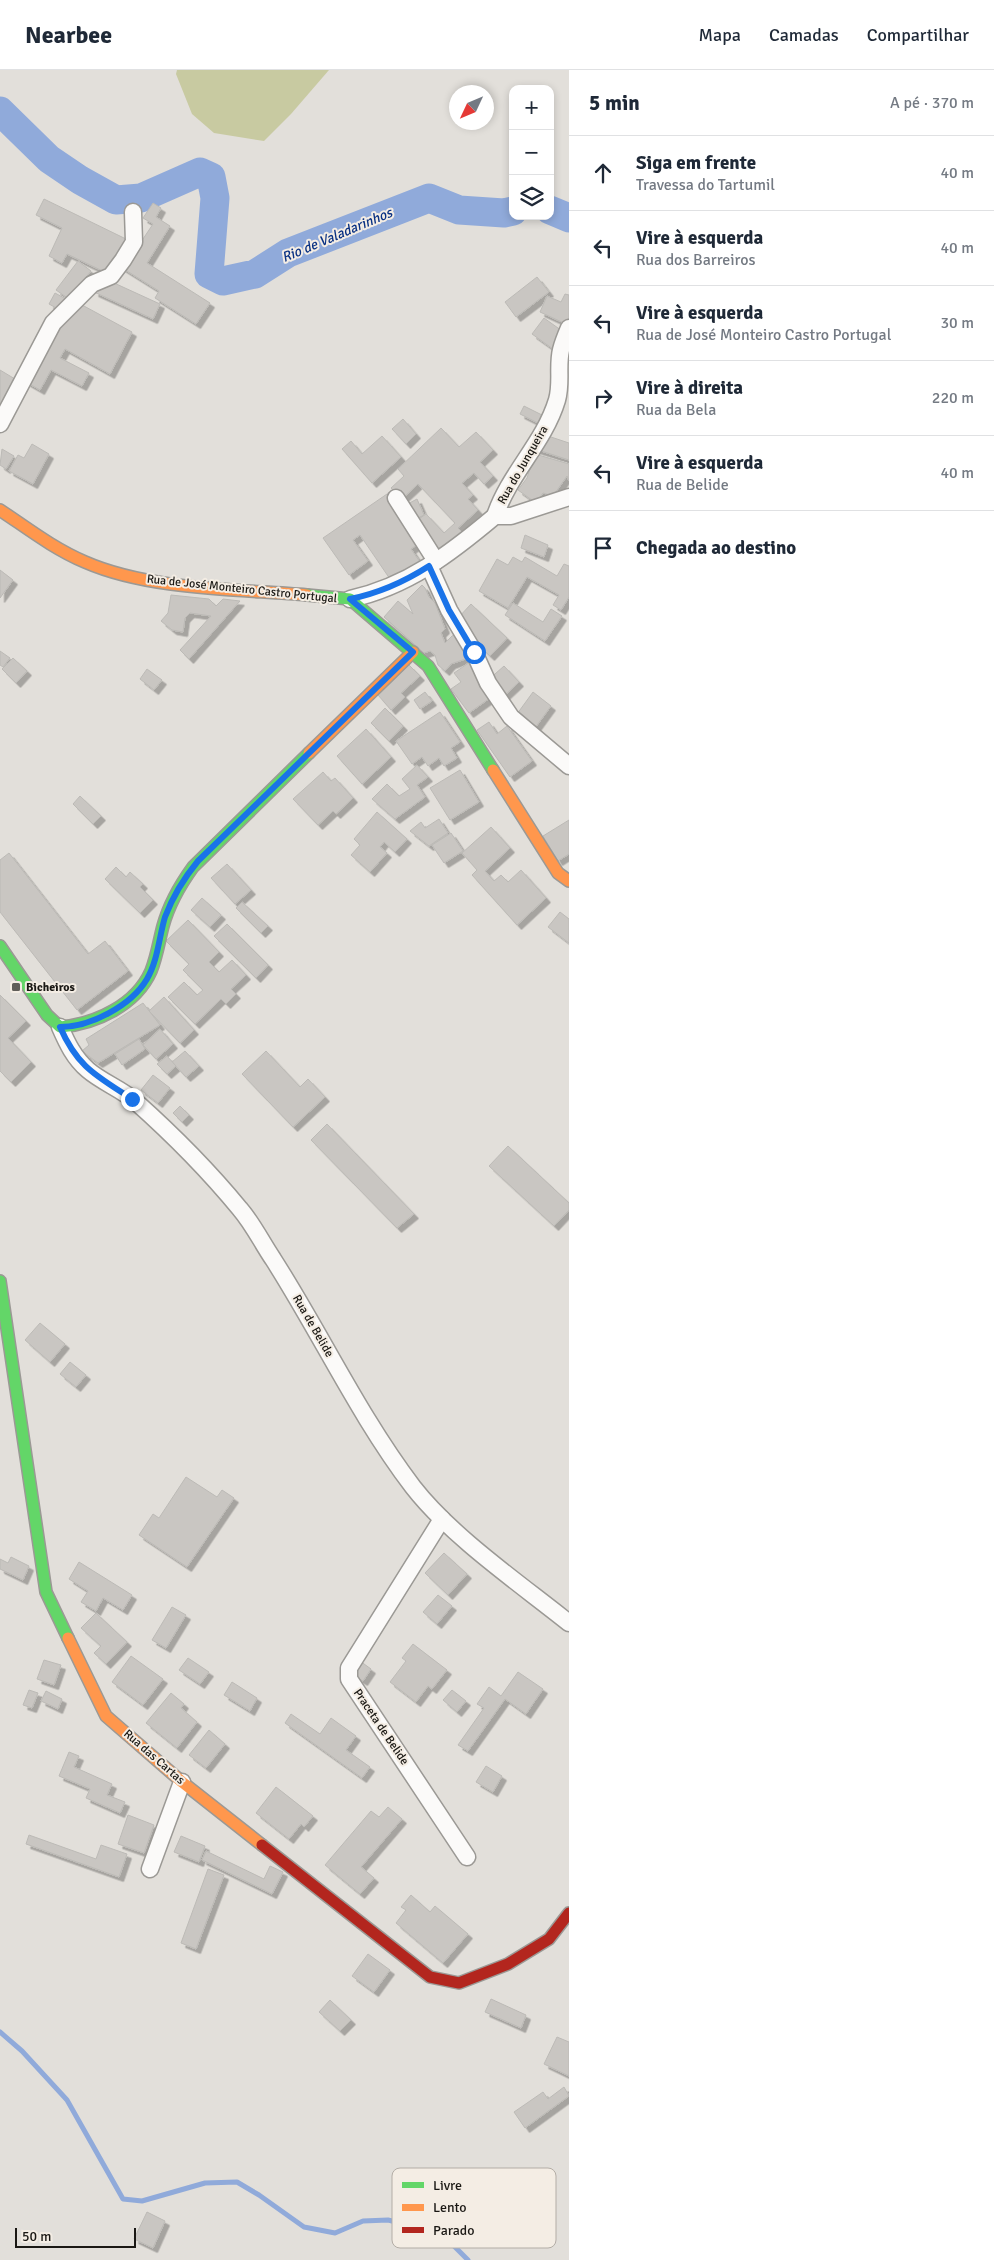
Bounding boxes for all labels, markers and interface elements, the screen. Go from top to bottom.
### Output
text: Nearbee [25,20,112,50]
text: Mapa [699,24,741,46]
text: Camadas [769,24,839,46]
text: Compartilhar [867,24,969,46]
north arrow [449,85,494,130]
map controls [509,85,554,220]
button: + [509,85,554,130]
text: 5 min [589,90,640,116]
text: A pé · 370 m [890,93,974,113]
button: − [509,130,554,175]
text: Siga em frente [636,151,756,175]
icon: ahead [589,159,617,187]
text: 40 m [940,163,974,183]
button: layers [509,175,554,220]
text: Travessa do Tartumil [636,175,775,195]
water label: Rio de Valadarinhos [279,203,396,266]
text: Vire à esquerda [636,226,763,250]
icon: left [589,234,617,262]
text: 40 m [940,238,974,258]
text: Rua dos Barreiros [636,250,755,270]
text: Vire à esquerda [636,301,763,325]
icon: left [589,309,617,337]
text: 30 m [940,313,974,333]
text: Rua de José Monteiro Castro Portugal [636,325,891,345]
text: Vire à direita [636,376,743,400]
icon: right [589,384,617,412]
text: 220 m [932,388,974,408]
text: Rua da Bela [636,400,716,420]
street label: Rua do Junqueira [494,423,552,507]
text: Vire à esquerda [636,451,763,475]
icon: left [589,459,617,487]
text: 40 m [940,463,974,483]
text: Rua de Belide [636,475,729,495]
icon: arrive [589,534,617,562]
text: Chegada ao destino [636,536,796,560]
street label: Rua de José Monteiro Castro Portugal [146,572,338,607]
route start [463,641,486,664]
place label: Bicheiros [26,980,76,995]
marker: Bicheiros [10,981,22,993]
route end [121,1088,144,1111]
street label: Rua de Belide [289,1292,337,1360]
street label: Praceta de Belide [350,1686,412,1768]
street label: Rua das Cartas [120,1726,188,1788]
legend [392,2168,556,2248]
text: Livre [433,2177,462,2194]
text: Lento [433,2199,467,2216]
text: Parado [433,2222,475,2239]
scale bar [15,2225,136,2248]
text: 50 m [22,2228,51,2245]

